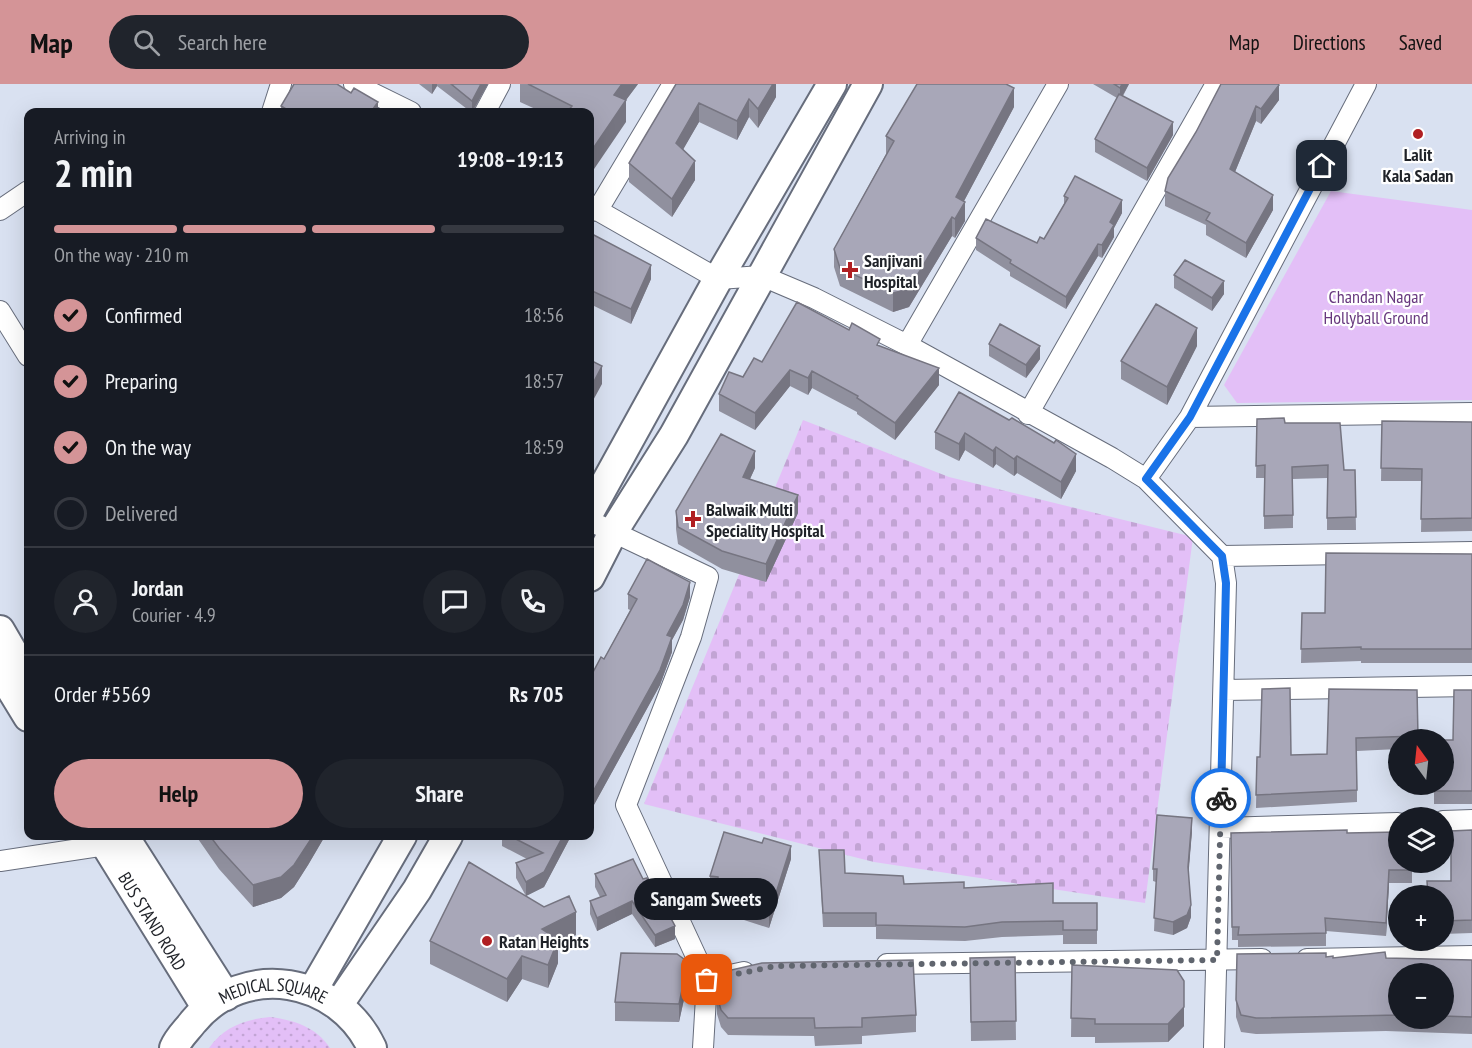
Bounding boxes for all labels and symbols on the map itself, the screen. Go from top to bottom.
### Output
marker: Lalit Kala Sadan [1411,127,1425,141]
pin [1296,140,1347,191]
place label: Lalit Kala Sadan [1383,143,1453,187]
place label: Sanjivani Hospital [864,249,922,293]
marker: Sanjivani Hospital [841,261,859,279]
park label: Chandan Nagar Hollyball Ground [1324,285,1428,329]
place label: Balwaik Multi Speciality Hospital [706,498,825,542]
marker: Balwaik Multi Speciality Hospital [684,510,702,528]
north arrow [1388,729,1454,795]
courier [1191,768,1251,828]
street label: BUS STAND ROAD [114,868,192,974]
callout: Sangam Sweets [635,878,779,920]
place label: Ratan Heights [499,930,589,953]
marker: Ratan Heights [480,934,494,948]
pin [681,954,732,1005]
street label: MEDICAL SQUARE [214,972,332,1009]

